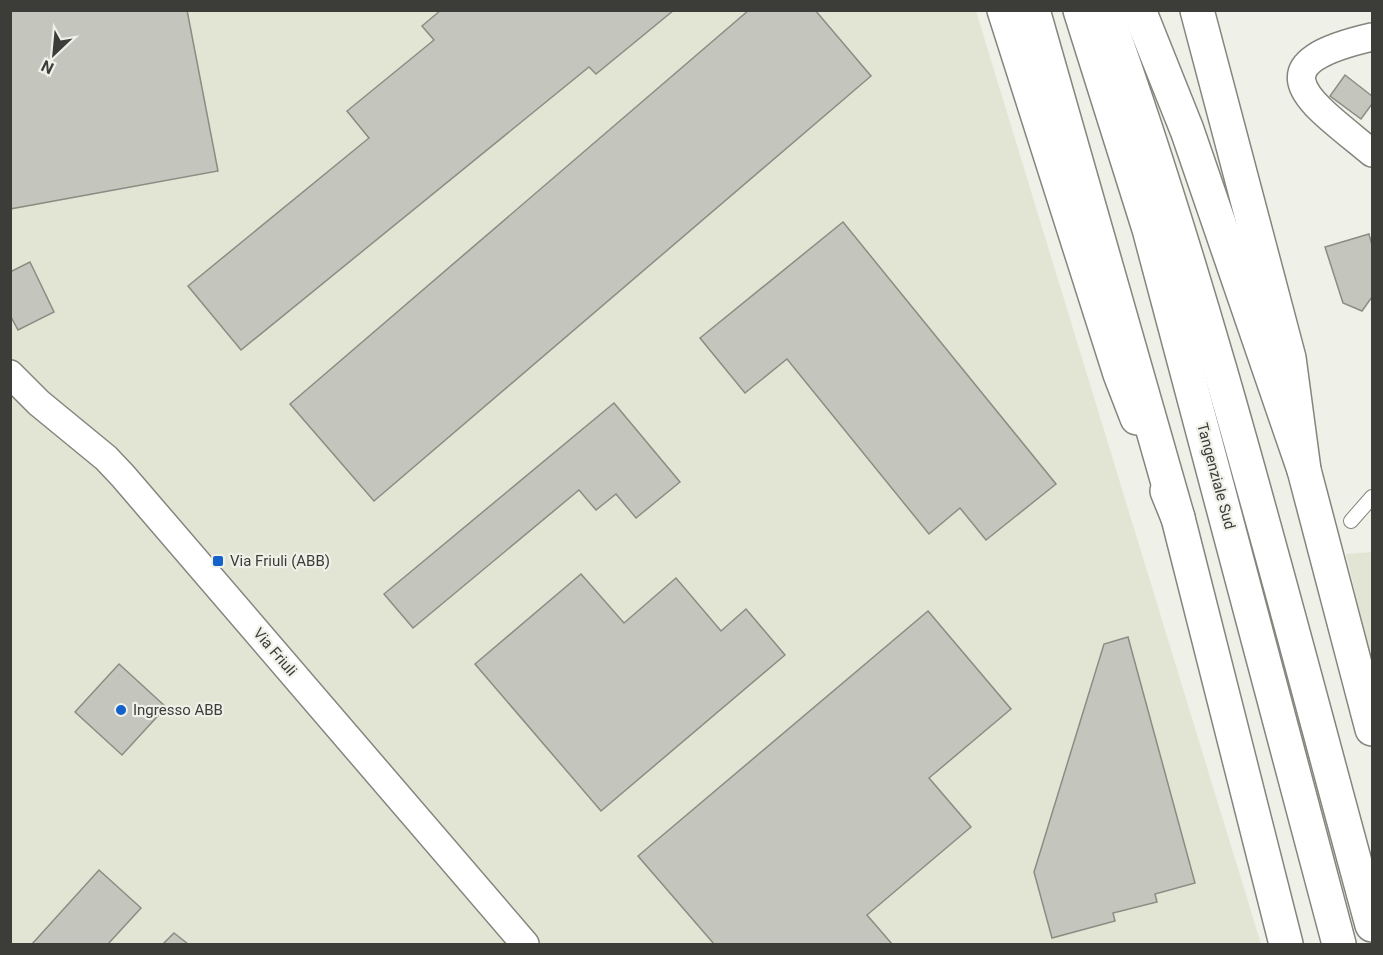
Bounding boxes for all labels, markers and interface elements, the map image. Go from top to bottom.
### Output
north arrow [24,24,84,84]
text: N [38,56,57,78]
street label: Tangenziale Sud [1193,421,1239,531]
place label: Via Friuli (ABB) [230,552,330,570]
marker: Via Friuli (ABB) [211,554,225,568]
street label: Via Friuli [249,624,301,680]
place label: Ingresso ABB [133,701,223,719]
marker: Ingresso ABB [114,703,128,717]

